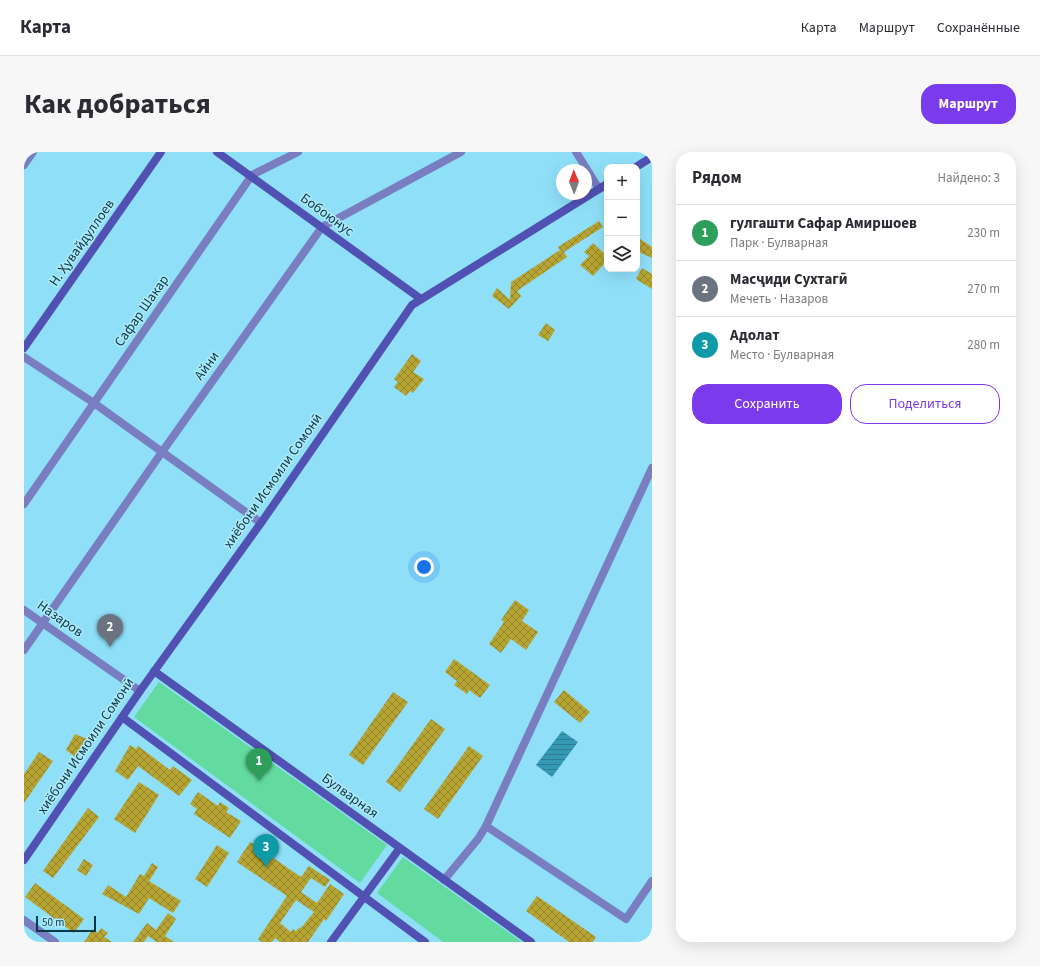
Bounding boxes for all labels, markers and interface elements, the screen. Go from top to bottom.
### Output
text: Карта [20,14,71,41]
text: Карта [801,18,837,38]
text: Маршрут [859,18,915,38]
text: Сохранённые [937,18,1020,38]
text: Как добраться [24,84,211,124]
button: Маршрут [921,84,1016,124]
north arrow [556,164,592,200]
map controls [604,164,640,272]
button: + [604,164,640,200]
text: Рядом [692,166,742,190]
text: Найдено: 3 [938,169,1000,187]
street label: Бобоюнус [296,189,358,242]
street label: Н. Ҳувайдуллоев [45,195,119,291]
button: − [604,200,640,236]
text: гулгашти Сафар Амиршоев [730,213,917,234]
text: 1 [702,224,708,242]
text: 230 m [967,224,1000,242]
text: Парк · Булварная [730,234,828,252]
button: layers [604,236,640,272]
text: Масҷиди Сухтагӣ [730,269,848,290]
street label: Сафар Шакар [110,271,174,351]
text: 2 [702,280,708,298]
text: 270 m [967,280,1000,298]
text: Мечеть · Назаров [730,290,828,308]
text: Адолат [730,325,780,346]
text: 3 [702,336,708,354]
text: 280 m [967,336,1000,354]
text: Место · Булварная [730,346,834,364]
street label: Айни [190,347,224,385]
button: Сохранить [692,384,842,424]
button: Поделиться [850,384,1000,424]
street label: хиёбони Исмоили Сомонӣ [219,409,327,553]
your location [414,557,434,577]
street label: Назаров [33,596,87,642]
pin: 2 [97,614,123,647]
street label: хиёбони Исмоили Сомонӣ [33,674,139,818]
pin: 1 [246,748,272,781]
street label: Булварная [317,769,383,823]
pin: 3 [253,834,279,867]
scale bar [36,914,96,933]
text: 50 m [42,915,64,930]

